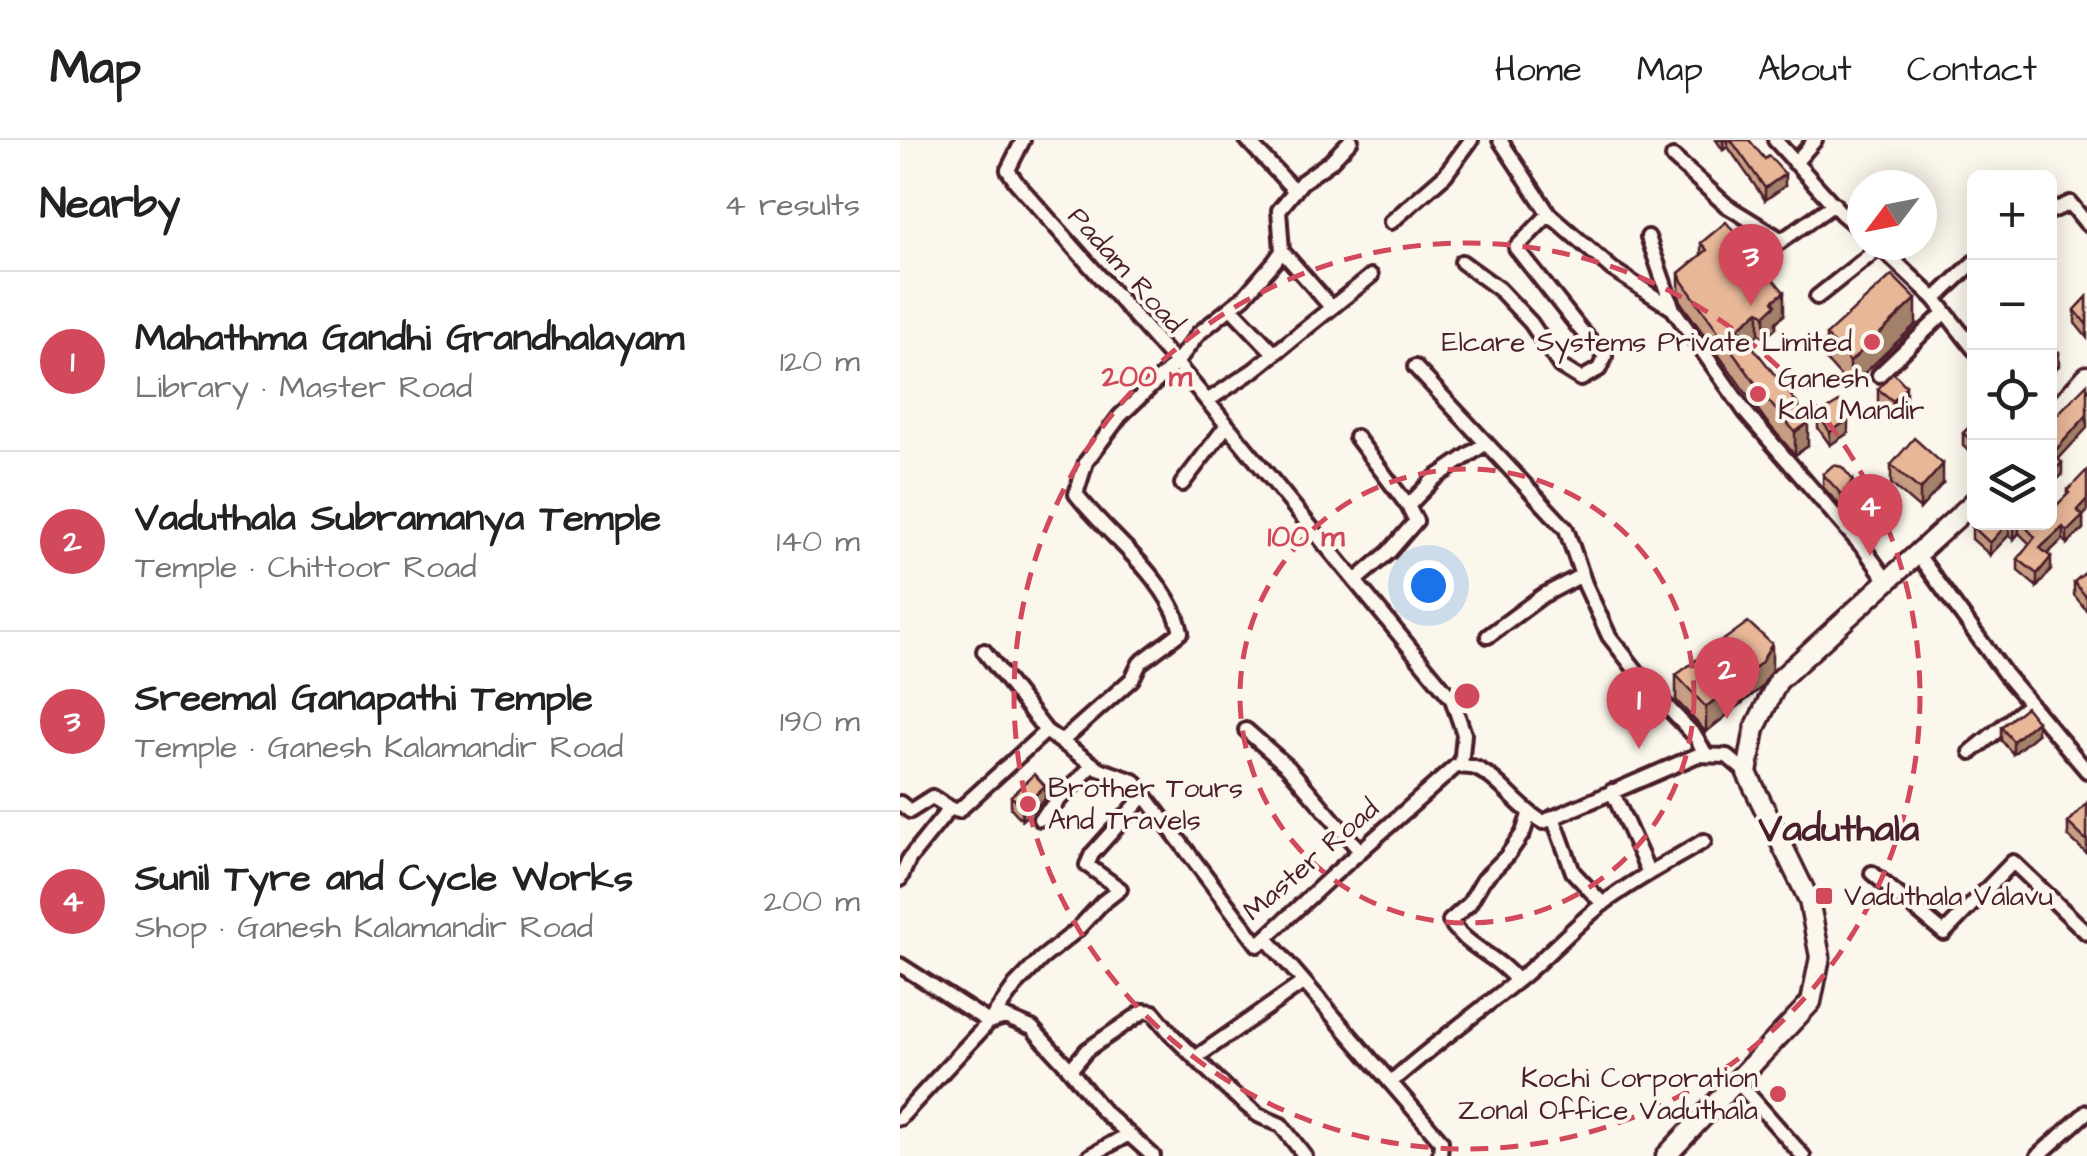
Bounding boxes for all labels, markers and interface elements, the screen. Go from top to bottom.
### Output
text: Map [50,36,141,102]
text: Home [1495,45,1582,94]
text: Map [1637,45,1703,94]
text: About [1758,45,1852,94]
text: Contact [1907,45,2037,94]
north arrow [1847,170,1937,260]
map controls [1967,170,2057,530]
button: + [1967,170,2057,260]
text: Nearby [40,176,180,234]
text: 4 results [724,183,860,228]
street label: Padam Road [1059,198,1193,342]
pin: 3 [1718,224,1784,306]
button: − [1967,260,2057,350]
text: Mahathma Gandhi Grandhalayam [135,313,684,365]
place label: Elcare Systems Private Limited [1442,323,1852,364]
marker: Elcare Systems Private Limited [1861,331,1883,353]
text: 1 [70,339,75,384]
text: 120 m [780,339,860,384]
button: locate [1967,350,2057,440]
text: 200 m [1101,356,1193,398]
place label: Ganesh Kala Mandir [1778,359,1925,430]
text: Library · Master Road [135,365,472,410]
marker: Ganesh Kala Mandir [1747,383,1769,405]
button: layers [1967,440,2057,530]
pin: 4 [1838,474,1902,556]
text: Vaduthala Subramanya Temple [135,493,661,545]
text: 100 m [1267,516,1345,558]
text: 2 [63,519,82,564]
text: 140 m [776,519,860,564]
text: Temple · Chittoor Road [135,545,477,590]
your location [1403,560,1454,611]
pin: 2 [1694,636,1760,719]
pin: 1 [1606,666,1672,749]
text: Sreemal Ganapathi Temple [135,673,593,725]
centre of rings [1449,678,1485,714]
text: 3 [64,699,81,744]
text: 190 m [780,699,860,744]
text: Temple · Ganesh Kalamandir Road [135,725,623,770]
place label: Brother Tours And Travels [1048,769,1243,840]
street label: Master Road [1234,790,1388,930]
marker: Brother Tours And Travels [1017,793,1039,815]
district label: Vaduthala [1758,804,1920,856]
text: Sunil Tyre and Cycle Works [135,853,633,905]
place label: Vaduthala Valavu [1844,877,2053,916]
text: 4 [62,879,83,924]
text: 200 m [764,879,860,924]
marker: Vaduthala Valavu [1813,885,1835,907]
text: Shop · Ganesh Kalamandir Road [135,905,593,950]
place label: Kochi Corporation Zonal Office Vaduthala [1458,1059,1758,1130]
marker: Kochi Corporation Zonal Office Vaduthala [1767,1083,1789,1105]

